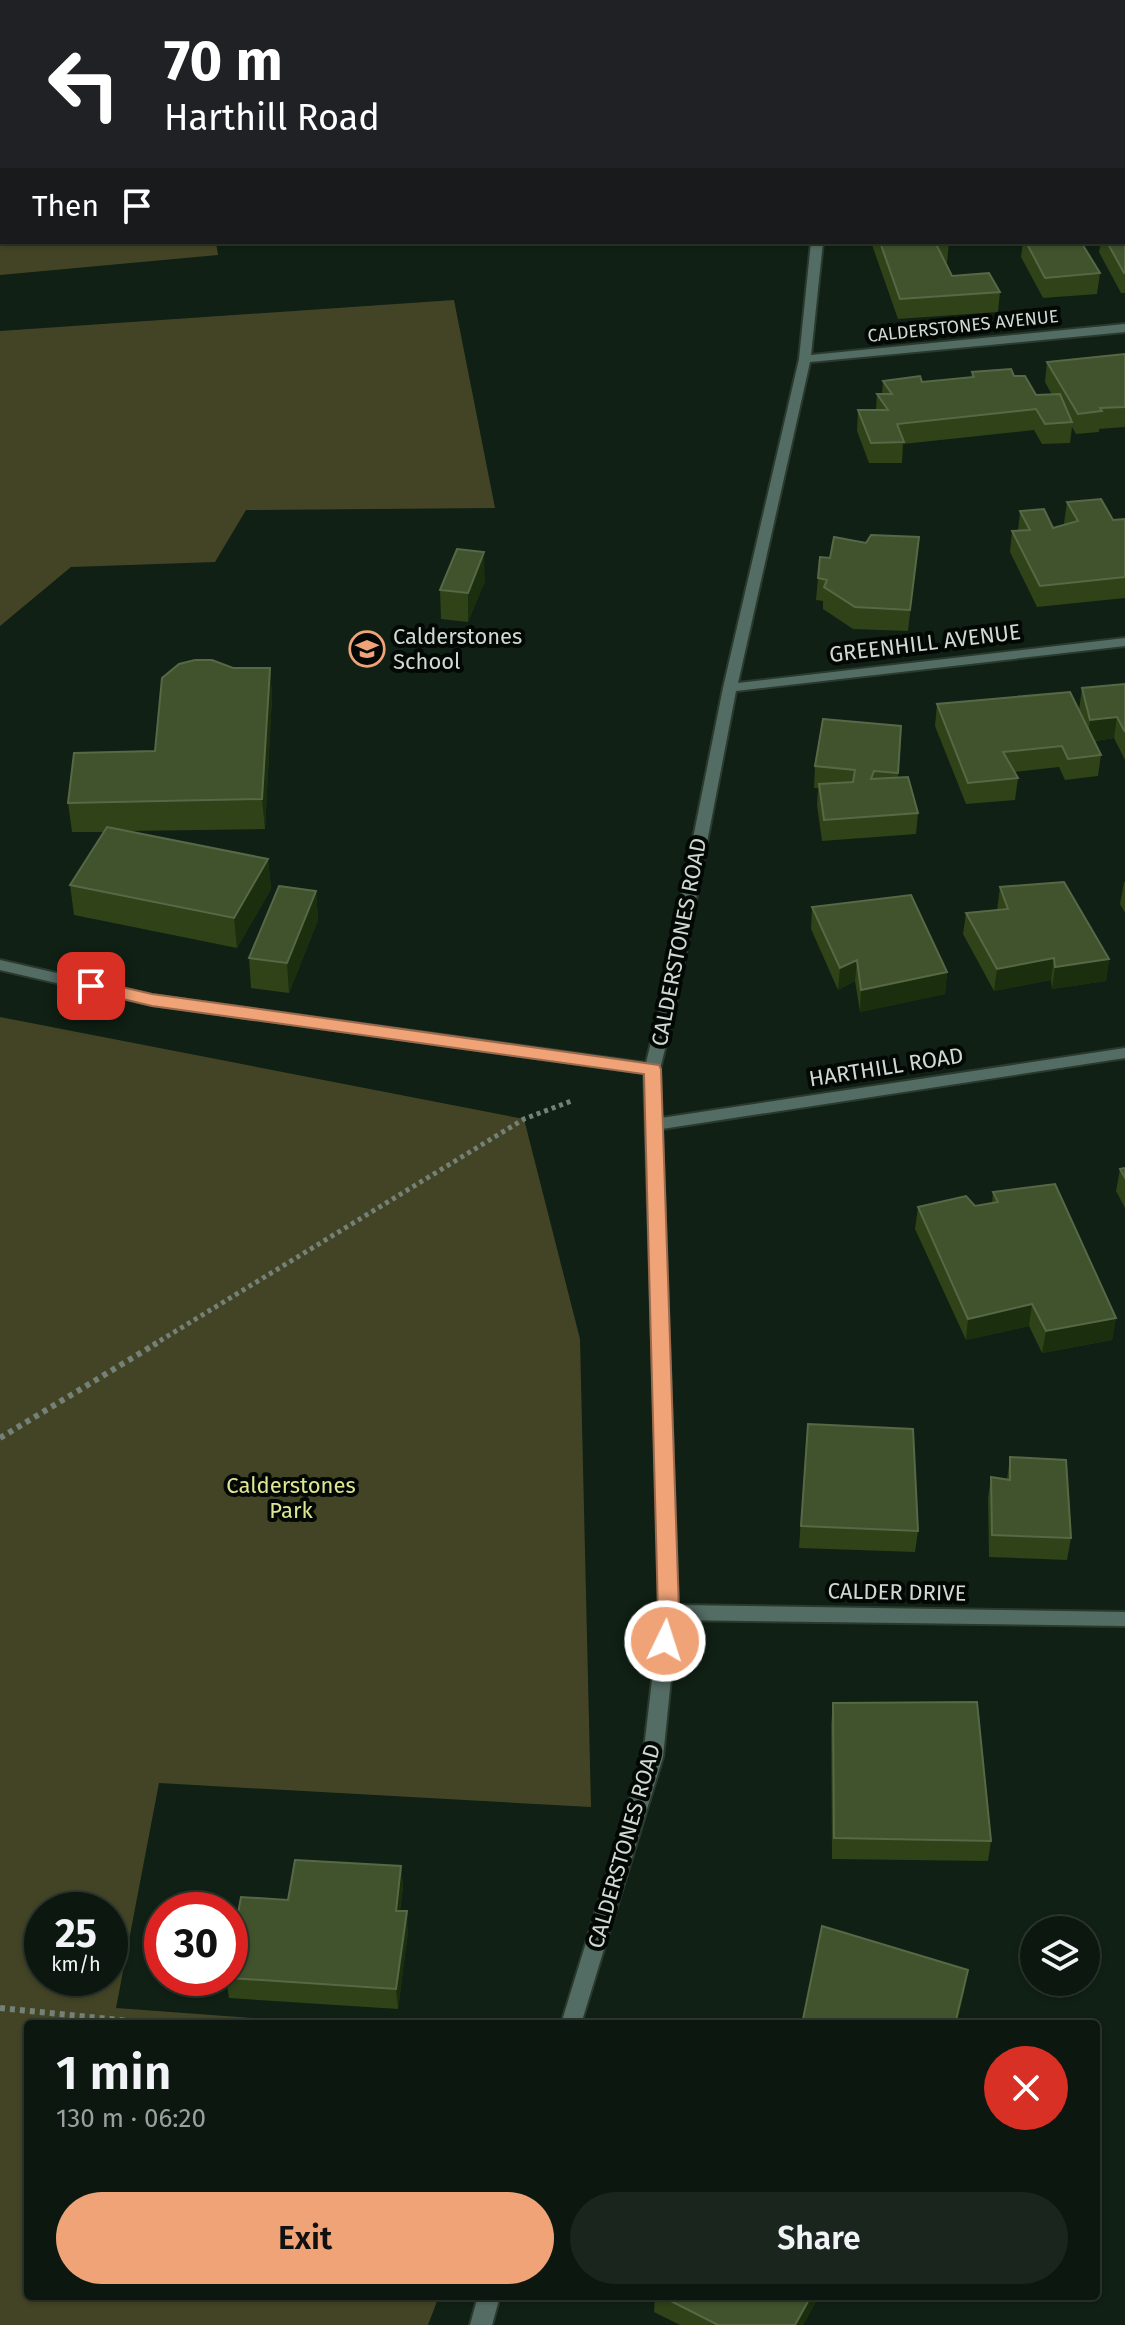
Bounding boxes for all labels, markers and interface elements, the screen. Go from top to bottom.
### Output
text: 70 m [164,28,283,95]
icon: left [32,32,136,136]
text: Harthill Road [164,96,380,140]
icon: arrive [115,184,159,228]
text: Then [32,188,99,224]
street label: CALDERSTONES AVENUE [866,305,1060,347]
street label: GREENHILL AVENUE [828,618,1022,668]
place label: Calderstones School [393,623,522,675]
school or university icon: Calderstones School [348,630,386,668]
street label: CALDERSTONES ROAD [646,836,712,1048]
pin [57,952,125,1020]
icon: arrive [69,964,113,1008]
street label: HARTHILL ROAD [807,1041,965,1093]
park label: Calderstones Park [226,1472,356,1524]
street label: CALDER DRIVE [827,1577,967,1607]
position arrow [623,1599,707,1683]
street label: CALDERSTONES ROAD [582,1741,666,1951]
speed limit sign: 30 [144,1892,248,1996]
text: 25 [55,1910,97,1958]
map controls [1020,1916,1100,1996]
button: layers [1020,1916,1100,1996]
text: km/h [51,1952,101,1976]
text: 1 min [56,2044,172,2102]
button: close [984,2046,1068,2130]
text: 130 m · 06:20 [56,2103,206,2134]
button: Exit [56,2192,554,2284]
button: Share [570,2192,1068,2284]

